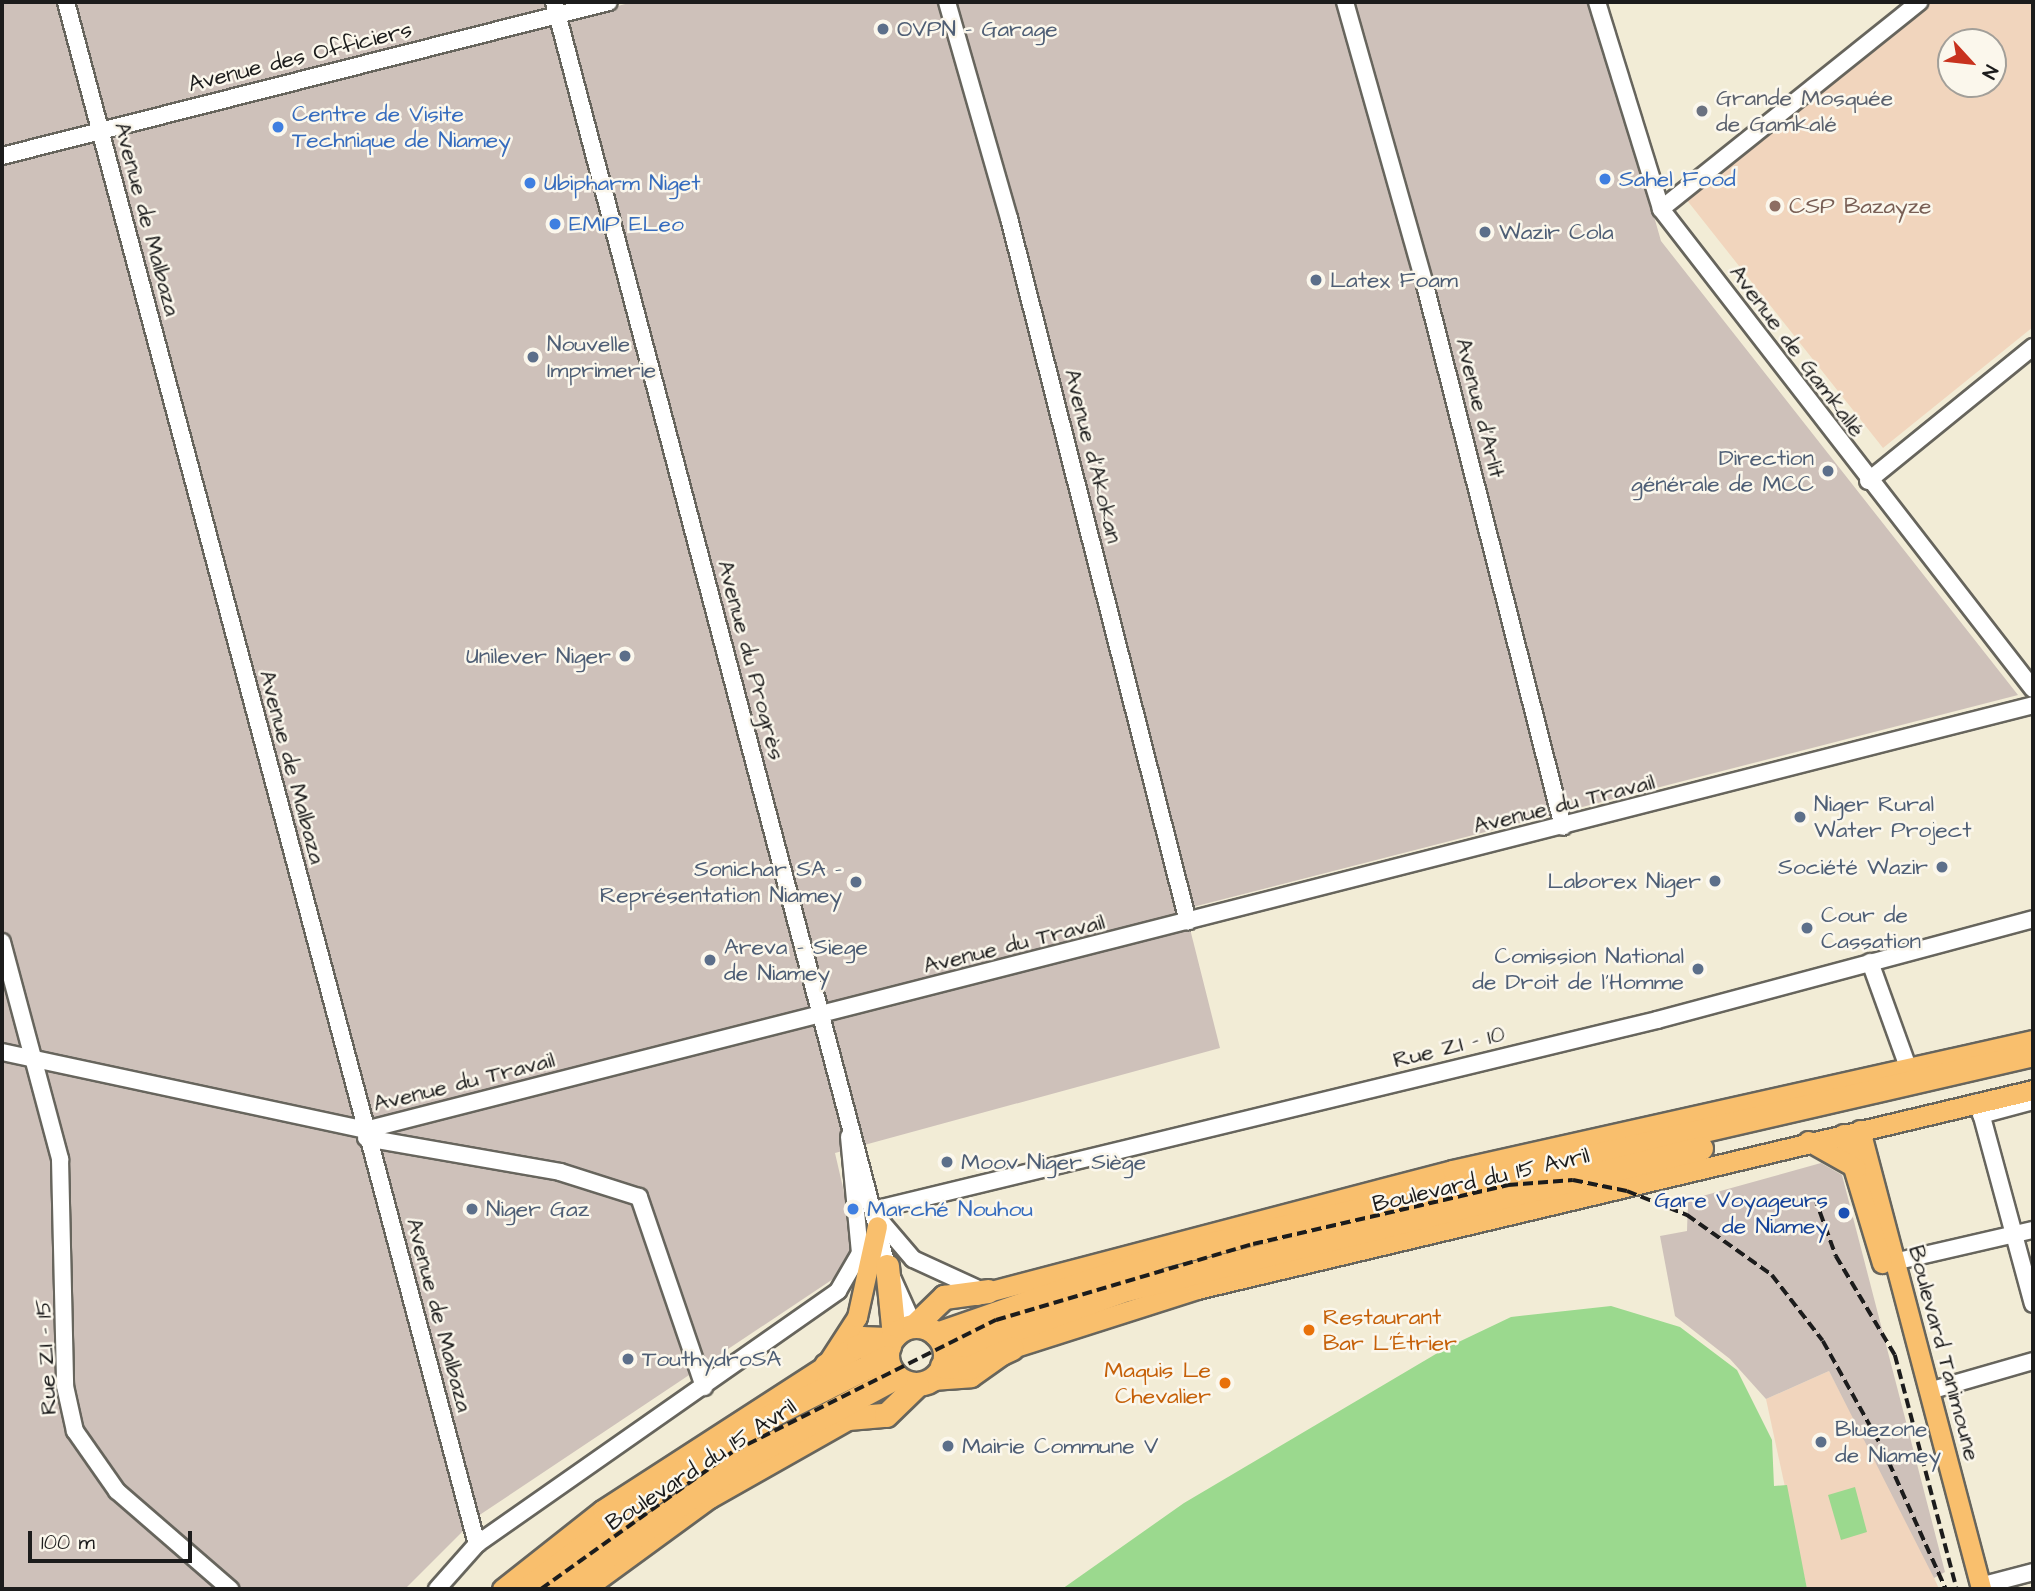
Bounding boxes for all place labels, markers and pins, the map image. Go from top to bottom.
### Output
place label: OVPN - Garage [897,15,1058,43]
marker: OVPN - Garage [875,21,891,37]
place label: Grande Mosquée de Gamkalé [1716,84,1893,138]
place label: Centre de Visite Technique de Niamey [292,100,511,154]
marker: Grande Mosquée de Gamkalé [1694,103,1710,119]
marker: Centre de Visite Technique de Niamey [270,119,286,135]
place label: Sahel Food [1619,165,1736,193]
place label: Ubipharm Niget [544,169,701,197]
marker: Sahel Food [1597,171,1613,187]
marker: Ubipharm Niget [522,175,538,191]
place label: CSP Bazayze [1789,192,1932,220]
marker: CSP Bazayze [1767,198,1783,214]
place label: EMIP ELeo [569,210,684,238]
marker: EMIP ELeo [547,216,563,232]
place label: Wazir Cola [1499,218,1614,246]
marker: Wazir Cola [1477,224,1493,240]
place label: Latex Foam [1330,266,1458,294]
marker: Latex Foam [1308,272,1324,288]
place label: Nouvelle Imprimerie [547,330,656,384]
marker: Nouvelle Imprimerie [525,349,541,365]
place label: Direction générale de MCC [1631,444,1814,498]
marker: Direction générale de MCC [1820,463,1836,479]
place label: Unilever Niger [466,642,611,670]
marker: Unilever Niger [617,648,633,664]
place label: Niger Rural Water Project [1814,790,1972,844]
marker: Niger Rural Water Project [1792,809,1808,825]
place label: Société Wazir [1778,853,1928,881]
place label: Sonichar SA - Représentation Niamey [600,855,842,909]
marker: Société Wazir [1934,859,1950,875]
place label: Laborex Niger [1547,867,1701,895]
marker: Laborex Niger [1707,873,1723,889]
marker: Sonichar SA - Représentation Niamey [848,874,864,890]
place label: Cour de Cassation [1821,901,1921,955]
marker: Cour de Cassation [1799,920,1815,936]
place label: Areva - Siege de Niamey [724,933,868,987]
place label: Comission National de Droit de l'Homme [1472,942,1684,996]
marker: Areva - Siege de Niamey [702,952,718,968]
marker: Comission National de Droit de l'Homme [1690,961,1706,977]
place label: Moov Niger Siège [961,1148,1146,1176]
marker: Moov Niger Siège [939,1154,955,1170]
place label: Gare Voyageurs de Niamey [1654,1186,1828,1240]
place label: Niger Gaz [486,1195,589,1223]
place label: Marché Nouhou [867,1195,1033,1223]
marker: Niger Gaz [464,1201,480,1217]
marker: Marché Nouhou [845,1201,861,1217]
marker: Gare Voyageurs de Niamey [1834,1203,1854,1223]
place label: Restaurant Bar L’Étrier [1323,1303,1457,1357]
marker: Restaurant Bar L’Étrier [1301,1322,1317,1338]
place label: TouthydroSA [642,1345,781,1373]
marker: TouthydroSA [620,1351,636,1367]
place label: Maquis Le Chevalier [1104,1356,1211,1410]
marker: Maquis Le Chevalier [1217,1375,1233,1391]
place label: Bluezone de Niamey [1835,1415,1941,1469]
place label: Mairie Commune V [962,1432,1158,1460]
marker: Bluezone de Niamey [1813,1434,1829,1450]
marker: Mairie Commune V [940,1438,956,1454]

